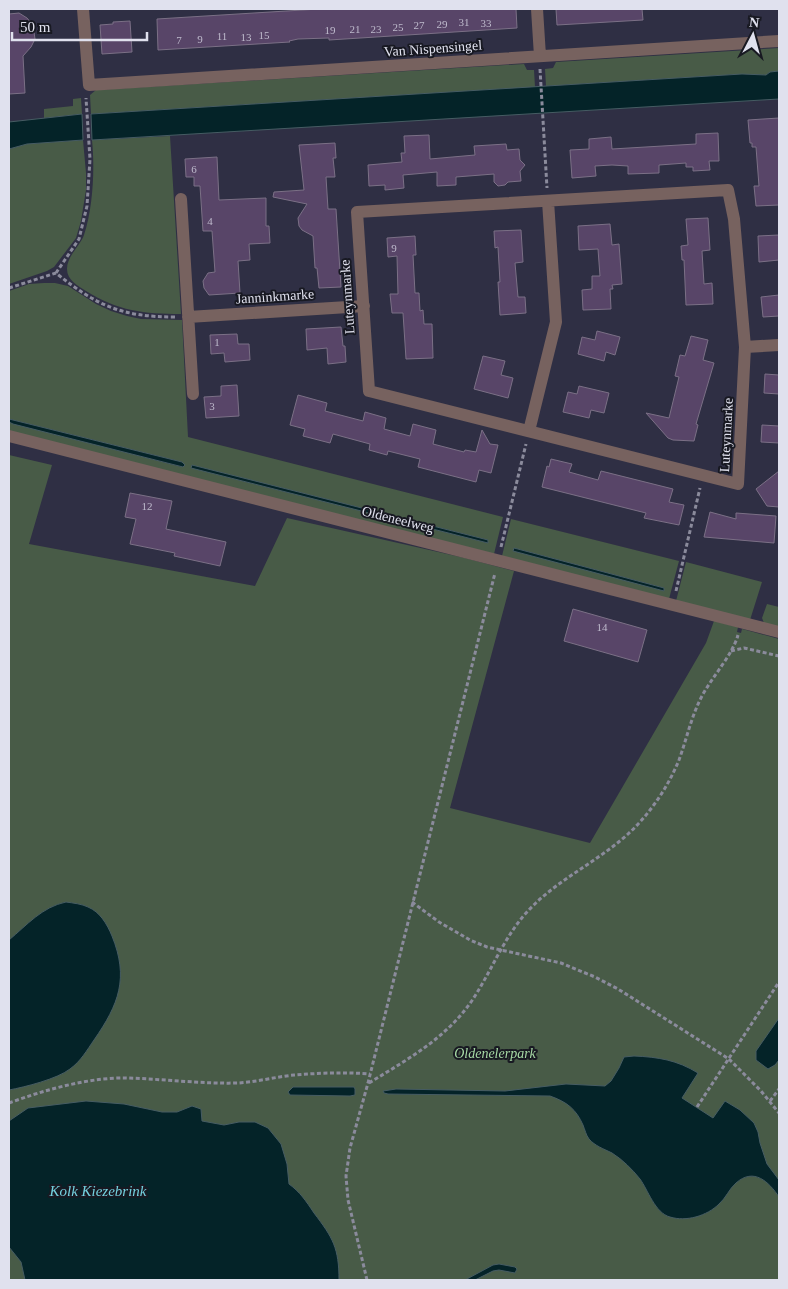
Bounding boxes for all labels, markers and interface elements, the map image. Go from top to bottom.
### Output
scale bar [12,10,148,42]
north arrow [728,10,778,60]
text: N [748,15,760,31]
house number: 31 [459,16,470,28]
house number: 33 [481,17,492,29]
house number: 29 [437,18,448,30]
text: 50 m [20,19,51,35]
house number: 27 [414,19,425,31]
house number: 25 [393,21,404,33]
house number: 21 [350,23,361,35]
house number: 23 [371,23,382,35]
house number: 19 [325,24,336,36]
house number: 15 [259,29,270,41]
house number: 11 [217,30,227,42]
house number: 13 [241,31,252,43]
house number: 9 [197,33,203,45]
house number: 7 [176,34,182,46]
street label: Van Nispensingel [383,38,483,59]
house number: 6 [191,163,197,175]
house number: 4 [207,215,213,227]
house number: 9 [391,242,397,254]
street label: Luteynmarke [337,259,358,335]
street label: Janninkmarke [235,286,315,307]
house number: 1 [214,336,220,348]
street label: Luteynmarke [717,397,736,473]
house number: 3 [209,400,215,412]
house number: 12 [142,500,153,512]
street label: Oldeneelweg [360,503,436,536]
house number: 14 [597,621,608,633]
park label: Oldenelerpark [454,1046,537,1061]
water label: Kolk Kiezebrink [48,1183,147,1199]

